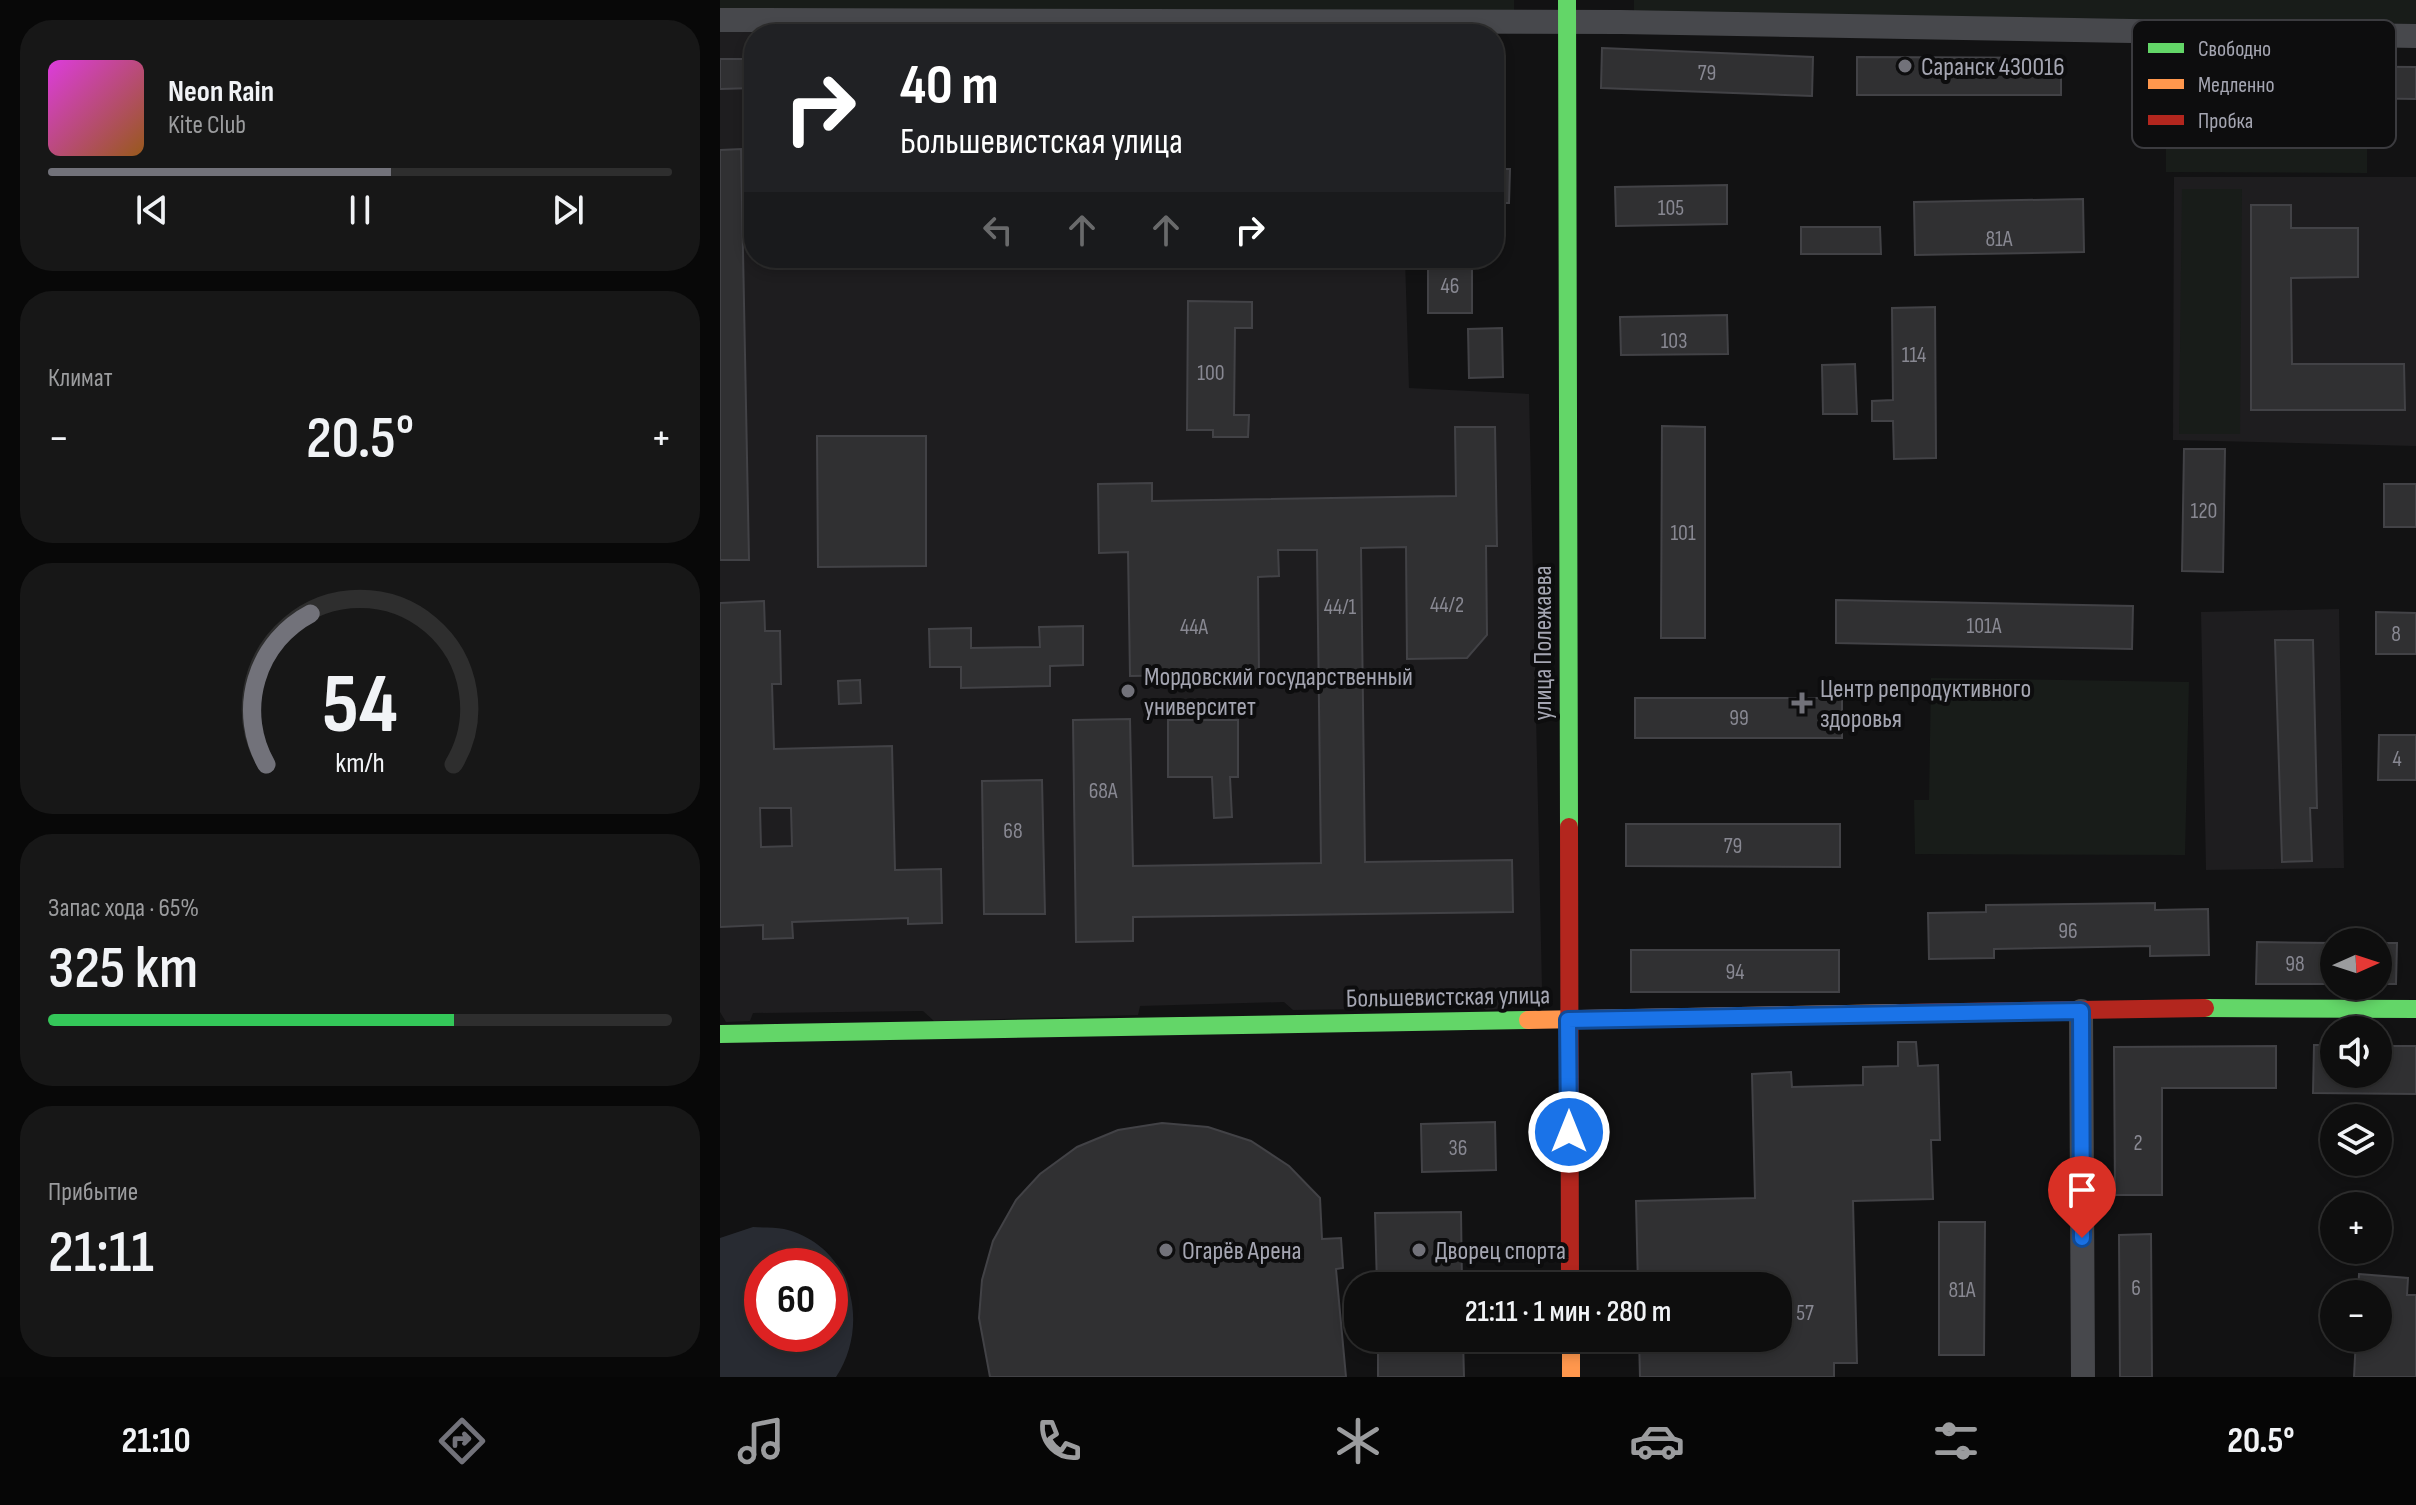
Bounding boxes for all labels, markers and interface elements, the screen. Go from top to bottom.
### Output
legend [2132,20,2396,148]
text: Свободно [2198,36,2271,63]
place label: Саранск 430016 [1921,52,2065,83]
text: 40 m [900,53,999,120]
icon: right [768,56,872,160]
marker: Саранск 430016 [1896,57,1914,75]
house number: 79 [1698,60,1716,87]
text: Медленно [2198,72,2275,99]
text: Neon Rain [168,74,274,110]
text: Пробка [2198,108,2253,135]
text: Kite Club [168,110,246,141]
text: Большевистская улица [900,121,1183,164]
icon: previous [130,188,174,232]
icon: pause [338,188,382,232]
icon: next [546,188,590,232]
house number: 105 [1658,195,1684,222]
icon: left [976,208,1020,252]
icon: ahead [1060,208,1104,252]
icon: ahead [1144,208,1188,252]
icon: right [1228,208,1272,252]
house number: 81А [1985,226,2013,253]
house number: 46 [1441,273,1459,300]
house number: 103 [1661,328,1687,355]
house number: 114 [1902,342,1926,369]
house number: 100 [1197,360,1225,387]
text: Климат [48,363,112,394]
text: 20.5° [306,403,414,475]
text: − [48,412,70,465]
text: + [650,412,672,465]
house number: 120 [2191,498,2217,525]
house number: 101 [1670,520,1696,547]
street label: улица Полежаева [1528,566,1559,720]
house number: 44/2 [1430,592,1464,619]
house number: 44/1 [1324,594,1357,621]
house number: 101А [1967,613,2002,640]
house number: 44А [1180,614,1209,641]
house number: 8 [2391,621,2401,648]
text: 54 [322,655,398,755]
place label: Мордовский государственный университет [1144,662,1413,723]
place label: Центр репродуктивного здоровья [1820,674,2031,735]
marker: Мордовский государственный университет [1119,682,1137,700]
marker: Центр репродуктивного здоровья [1791,692,1813,714]
house number: 99 [1729,705,1749,732]
text: km/h [335,746,385,781]
house number: 4 [2392,746,2402,773]
house number: 68А [1089,778,1118,805]
house number: 68 [1003,818,1023,845]
house number: 79 [1724,833,1742,860]
text: Запас хода · 65% [48,893,199,924]
house number: 96 [2058,918,2078,945]
north arrow [2320,928,2392,1000]
map controls [2320,928,2392,1352]
text: 325 km [48,933,198,1005]
house number: 98 [2285,951,2305,978]
house number: 94 [1726,959,1744,986]
street label: Большевистская улица [1346,980,1550,1015]
button: sound [2320,1016,2392,1088]
position arrow [1527,1090,1611,1174]
button: layers [2320,1104,2392,1176]
house number: 2 [2133,1130,2143,1157]
house number: 36 [1449,1135,1467,1162]
pin [2048,1156,2116,1238]
icon: arrive [2060,1168,2104,1212]
text: Прибытие [48,1177,138,1208]
button: + [2320,1192,2392,1264]
text: 21:11 [48,1217,154,1289]
place label: Огарёв Арена [1182,1236,1302,1267]
place label: Дворец cпорта [1435,1236,1566,1267]
marker: Огарёв Арена [1157,1241,1175,1259]
marker: Дворец cпорта [1410,1241,1428,1259]
speed limit sign: 60 [744,1248,848,1352]
house number: 6 [2131,1275,2141,1302]
house number: 81А [1948,1277,1976,1304]
button: − [2320,1280,2392,1352]
text: 21:11 · 1 мин · 280 m [1465,1294,1671,1330]
house number: 57 [1796,1300,1814,1327]
icon: directions [434,1413,490,1469]
icon: music [733,1413,789,1469]
icon: phone [1031,1413,1087,1469]
icon: climate [1330,1413,1386,1469]
icon: car [1629,1413,1685,1469]
icon: filters [1928,1413,1984,1469]
text: 21:10 [121,1420,191,1463]
text: 20.5° [2227,1420,2294,1463]

